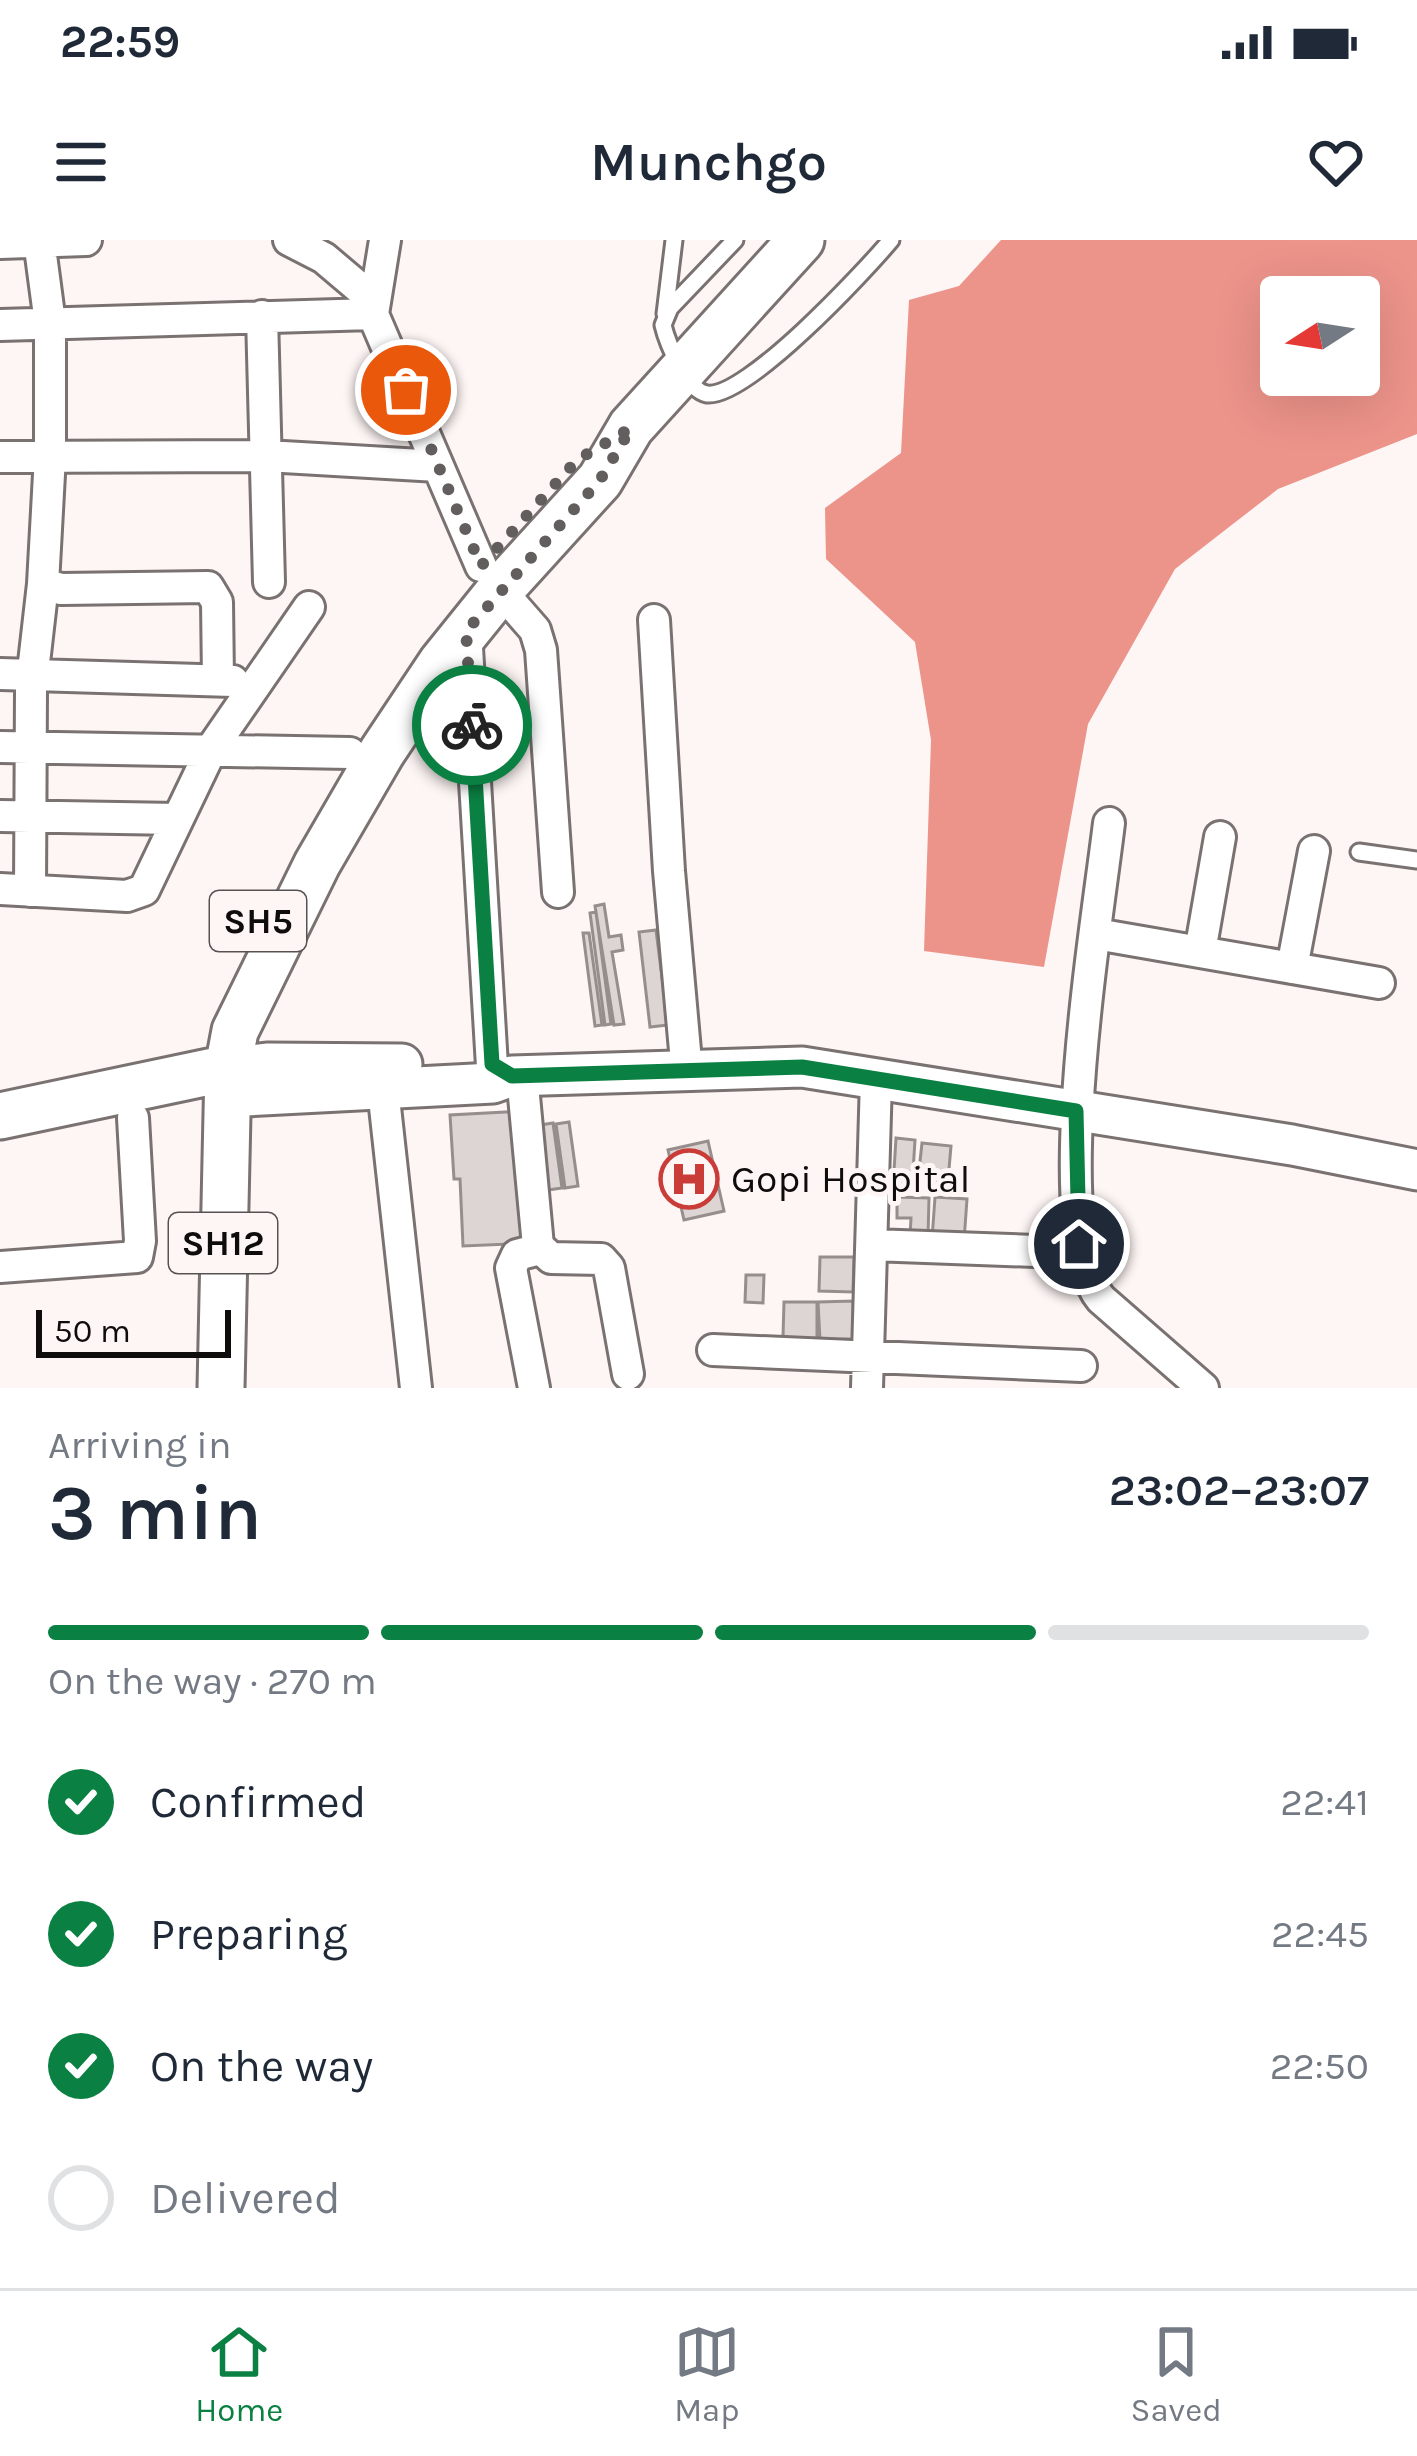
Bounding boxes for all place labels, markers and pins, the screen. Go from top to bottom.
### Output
pin [355,339,457,441]
hospital icon: Gopi Hospital [658,1148,720,1210]
place label: Gopi Hospital [731,1156,970,1202]
pin [1028,1193,1130,1295]

